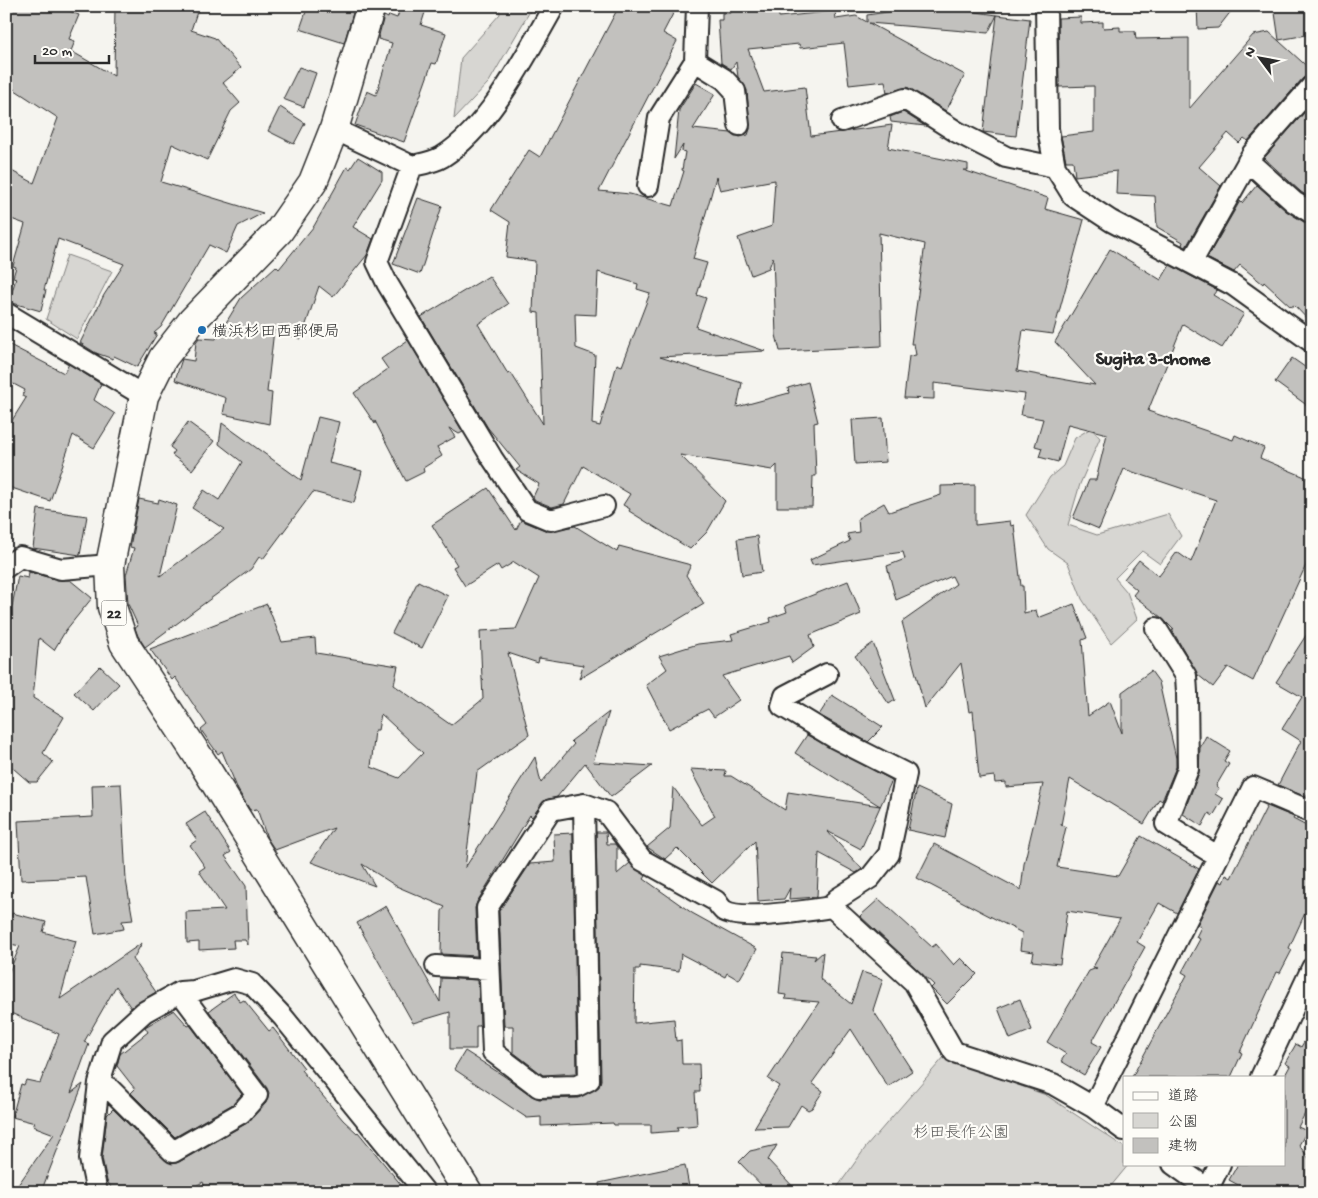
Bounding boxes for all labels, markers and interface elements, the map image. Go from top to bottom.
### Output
scale bar [35,32,109,64]
north arrow [1236,32,1286,82]
text: 20 m [42,43,72,61]
text: N [1241,44,1261,61]
place label: 横浜杉田西郵便局 [212,323,340,343]
marker: 横浜杉田西郵便局 [196,324,208,336]
district label: Sugita 3-chome [1096,350,1211,371]
road number: 22 [102,600,126,626]
legend [1123,1076,1286,1166]
text: 道路 [1168,1088,1198,1106]
text: 公園 [1168,1114,1198,1132]
park label: 杉田長作公園 [913,1124,1009,1144]
text: 建物 [1168,1138,1198,1156]

